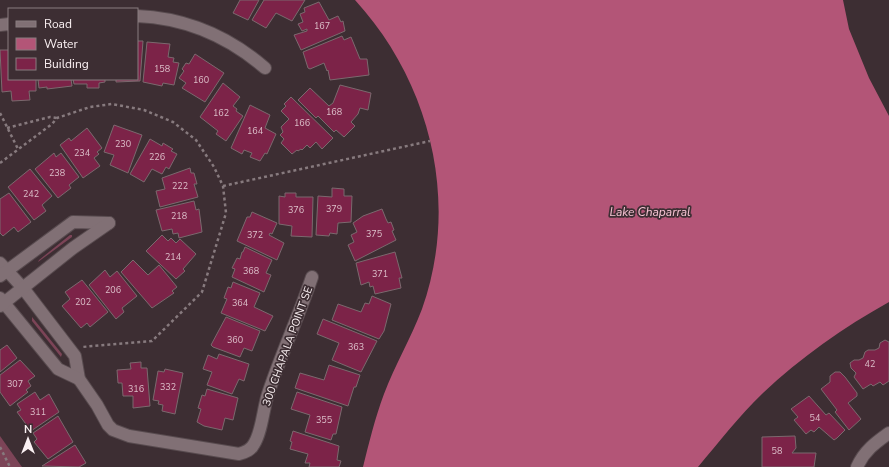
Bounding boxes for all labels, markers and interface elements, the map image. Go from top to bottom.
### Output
legend [8,8,138,80]
text: Road [44,16,72,32]
house number: 167 [314,20,330,32]
text: Water [44,36,78,52]
text: Building [44,56,89,72]
house number: 158 [154,63,170,75]
house number: 160 [193,74,209,86]
house number: 168 [326,106,342,118]
house number: 162 [213,107,229,119]
house number: 166 [294,117,310,129]
house number: 164 [247,125,264,137]
house number: 230 [115,138,131,150]
house number: 234 [74,147,91,159]
house number: 226 [149,151,165,163]
house number: 238 [49,167,65,179]
house number: 222 [172,180,188,192]
house number: 242 [23,188,39,200]
house number: 379 [326,203,342,215]
house number: 376 [288,204,304,216]
water label: Lake Chaparral [609,204,691,220]
house number: 218 [171,210,187,222]
house number: 375 [366,228,382,240]
house number: 372 [247,229,263,241]
house number: 214 [165,251,182,263]
house number: 368 [243,265,259,277]
house number: 371 [372,268,388,280]
house number: 206 [105,284,121,296]
street label: 300 CHAPALA POINT SE [259,284,316,408]
house number: 202 [75,296,91,308]
house number: 364 [232,297,249,309]
house number: 360 [227,334,243,346]
house number: 363 [348,341,364,353]
house number: 42 [865,358,875,370]
house number: 307 [7,378,23,390]
house number: 332 [160,381,176,393]
house number: 316 [128,383,144,395]
house number: 311 [30,406,46,418]
house number: 54 [810,412,821,424]
house number: 355 [316,414,332,426]
north arrow [8,419,48,459]
text: N [24,422,32,437]
house number: 58 [772,445,782,457]

